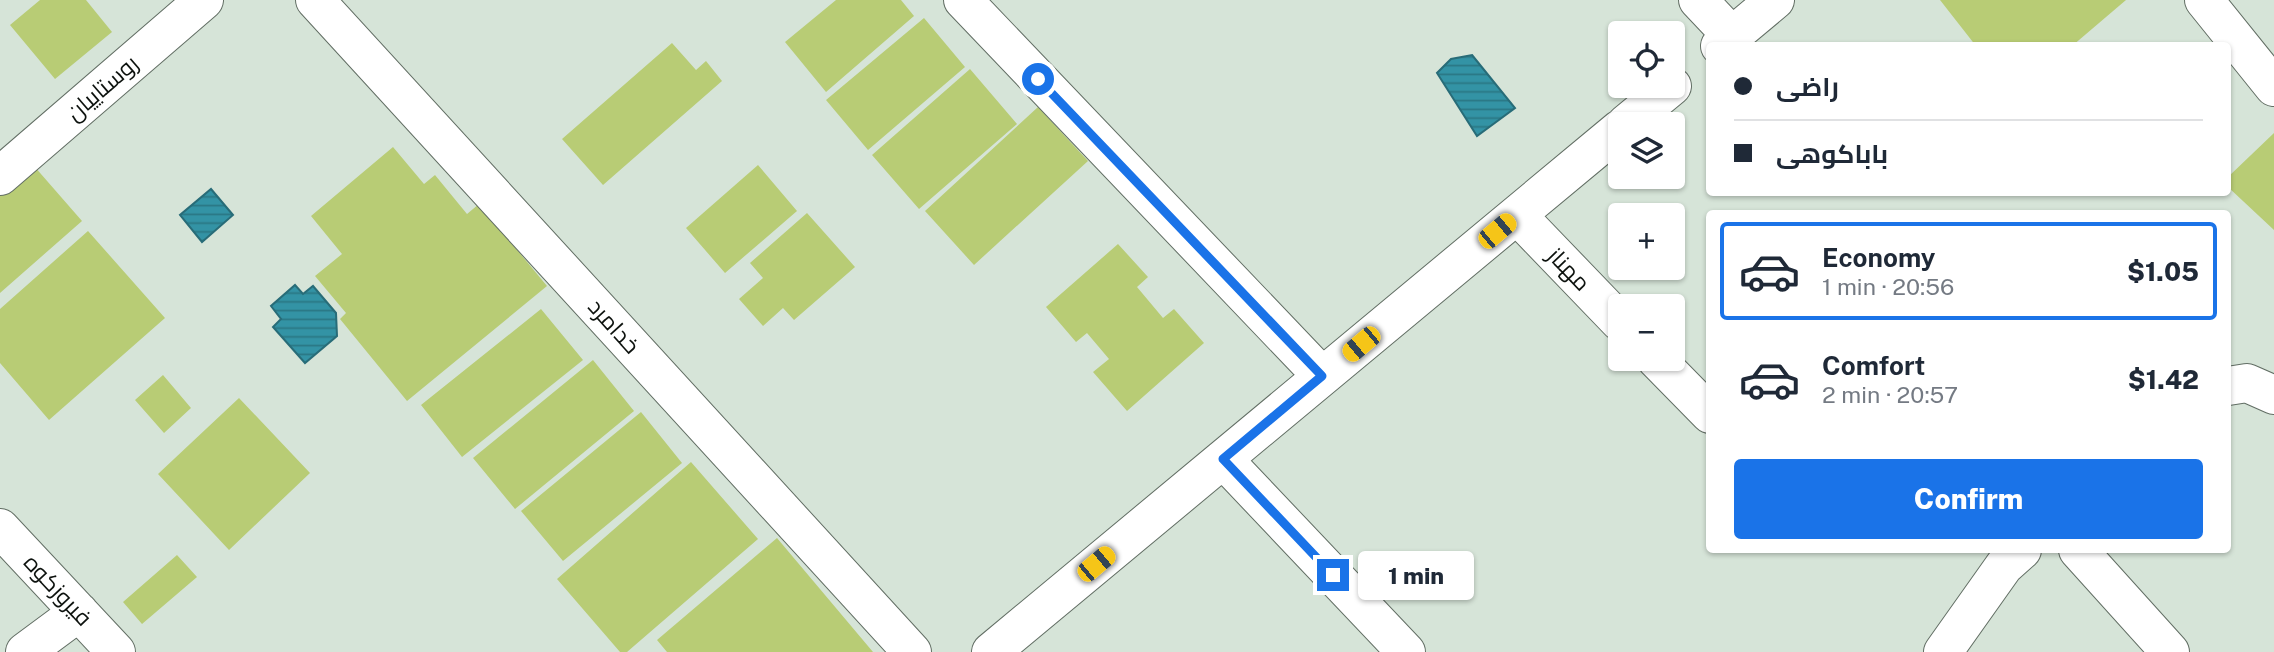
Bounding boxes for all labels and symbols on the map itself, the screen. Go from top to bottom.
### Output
street label: روستاییان [60,49,144,127]
route start [1022,63,1054,95]
car [1475,209,1520,253]
street label: مهناز [1540,240,1596,297]
street label: خدامرد [583,293,646,358]
car [1339,322,1384,366]
car [1074,542,1119,586]
street label: فیروزکوه [19,549,98,631]
callout: 1 min [1358,550,1473,600]
route end [1317,559,1349,591]

